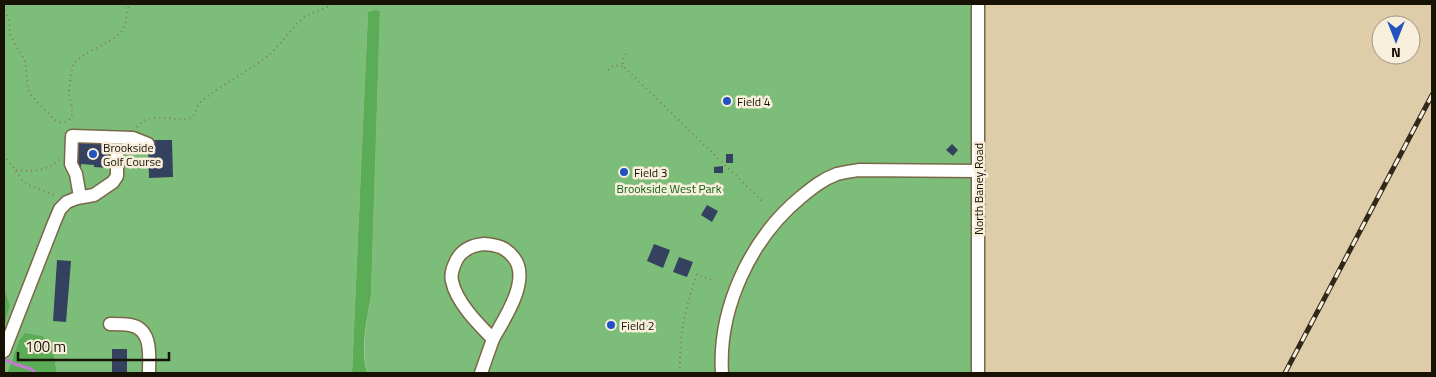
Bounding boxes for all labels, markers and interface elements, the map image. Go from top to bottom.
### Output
north arrow [1371,15,1421,65]
text: N [1391,43,1401,64]
place label: Field 4 [737,92,771,111]
marker: Field 4 [721,95,733,107]
place label: Brookside Golf Course [103,138,161,171]
street label: North Baney Road [969,143,988,235]
marker: Brookside Golf Course [87,148,99,160]
place label: Field 3 [634,163,667,182]
marker: Field 3 [618,166,630,178]
park label: Brookside West Park [617,179,722,198]
place label: Field 2 [621,316,654,335]
marker: Field 2 [605,319,617,331]
scale bar [18,330,169,362]
text: 100 m [25,335,66,358]

